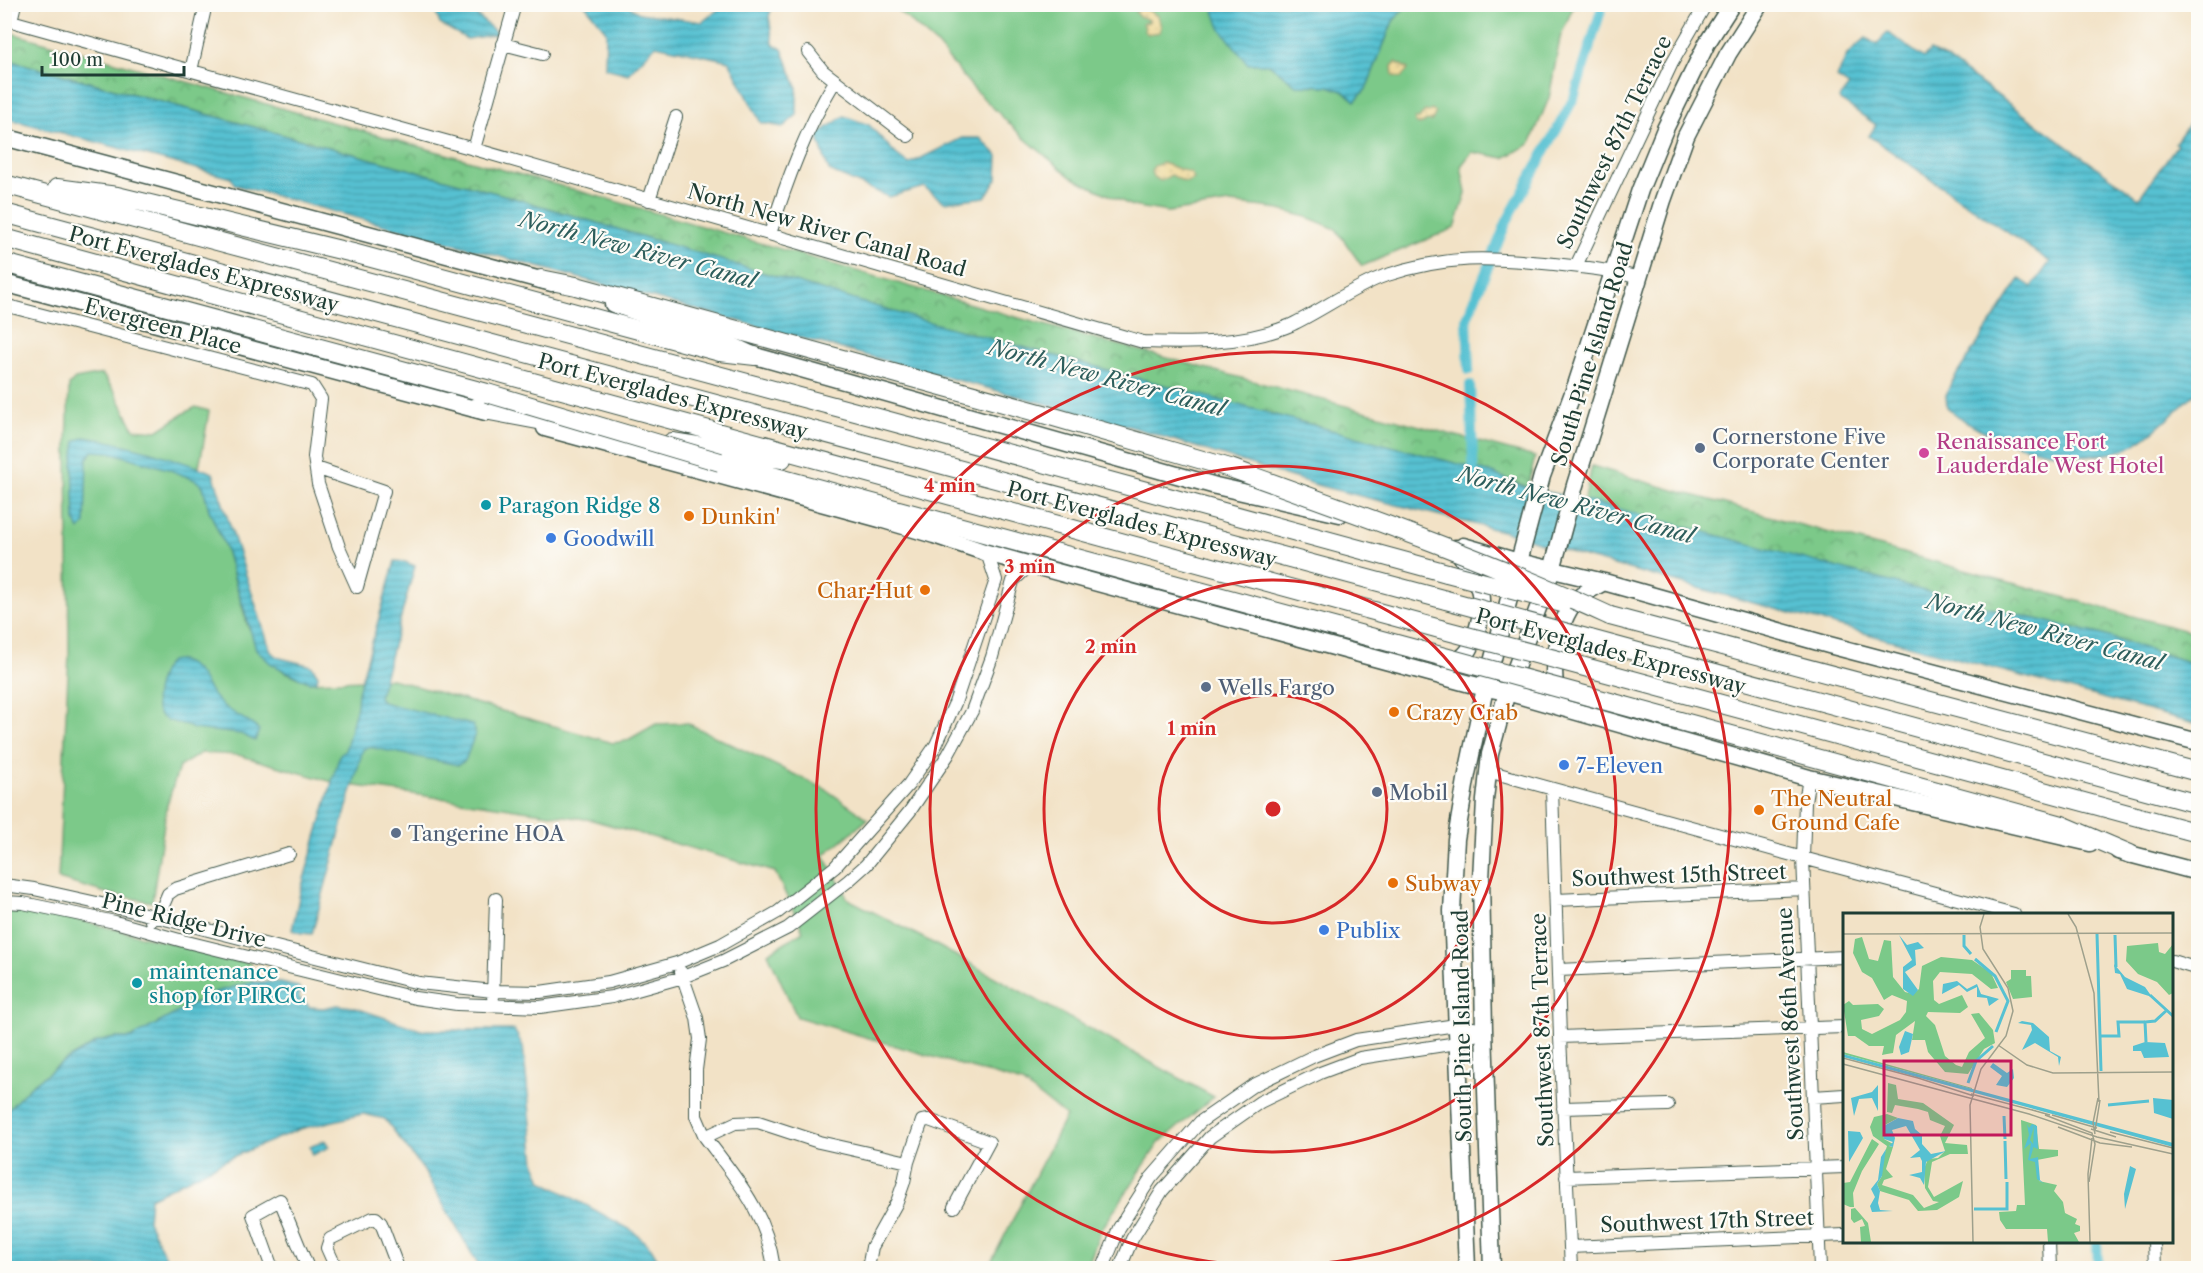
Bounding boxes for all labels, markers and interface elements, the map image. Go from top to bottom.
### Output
street label: Southwest 87th Terrace [1551,31,1677,253]
scale bar [42,39,184,77]
text: 100 m [51,49,103,71]
street label: North New River Canal Road [685,178,969,282]
water label: North New River Canal [515,205,762,295]
street label: Port Everglades Expressway [66,221,342,317]
street label: South Pine Island Road [1546,239,1638,469]
street label: Evergreen Place [82,293,244,359]
water label: North New River Canal [984,333,1231,423]
street label: Port Everglades Expressway [535,348,811,444]
place label: Cornerstone Five Corporate Center [1712,424,1890,473]
place label: Renaissance Fort Lauderdale West Hotel [1936,429,2164,478]
marker: Cornerstone Five Corporate Center [1693,441,1707,455]
marker: Renaissance Fort Lauderdale West Hotel [1917,446,1931,460]
water label: North New River Canal [1453,460,1700,550]
text: 4 min [924,475,977,497]
street label: Port Everglades Expressway [1004,476,1280,572]
place label: Paragon Ridge 8 [498,493,660,518]
marker: Paragon Ridge 8 [479,498,493,512]
place label: Dunkin' [701,504,780,529]
marker: Dunkin' [682,509,696,523]
place label: Goodwill [563,526,654,551]
marker: Goodwill [544,531,558,545]
text: 3 min [1004,556,1056,578]
place label: Char-Hut [817,578,914,603]
marker: Char-Hut [918,583,932,597]
water label: North New River Canal [1922,587,2169,677]
street label: Port Everglades Expressway [1473,603,1749,699]
text: 2 min [1085,636,1138,658]
place label: Wells Fargo [1217,675,1335,700]
marker: Wells Fargo [1199,680,1213,694]
place label: Crazy Crab [1406,700,1518,725]
marker: Crazy Crab [1387,705,1401,719]
text: 1 min [1167,718,1217,740]
place label: 7-Eleven [1576,753,1663,778]
marker: 7-Eleven [1557,758,1571,772]
place label: Mobil [1389,780,1448,805]
marker: Mobil [1370,785,1384,799]
place label: The Neutral Ground Cafe [1771,786,1900,835]
centre of rings [1263,799,1283,819]
marker: The Neutral Ground Cafe [1752,803,1766,817]
place label: Tangerine HOA [408,821,565,846]
marker: Tangerine HOA [389,826,403,840]
street label: Southwest 15th Street [1571,859,1787,891]
place label: Subway [1405,871,1482,896]
marker: Subway [1386,876,1400,890]
street label: Pine Ridge Drive [99,888,269,952]
street label: Southwest 86th Avenue [1771,907,1809,1141]
street label: South Pine Island Road [1447,909,1477,1143]
street label: Southwest 87th Terrace [1525,912,1559,1148]
inset map [1843,913,2173,1243]
place label: Publix [1336,918,1401,943]
marker: Publix [1317,923,1331,937]
place label: maintenance shop for PIRCC [149,959,306,1008]
marker: maintenance shop for PIRCC [130,976,144,990]
street label: Southwest 17th Street [1600,1205,1815,1237]

